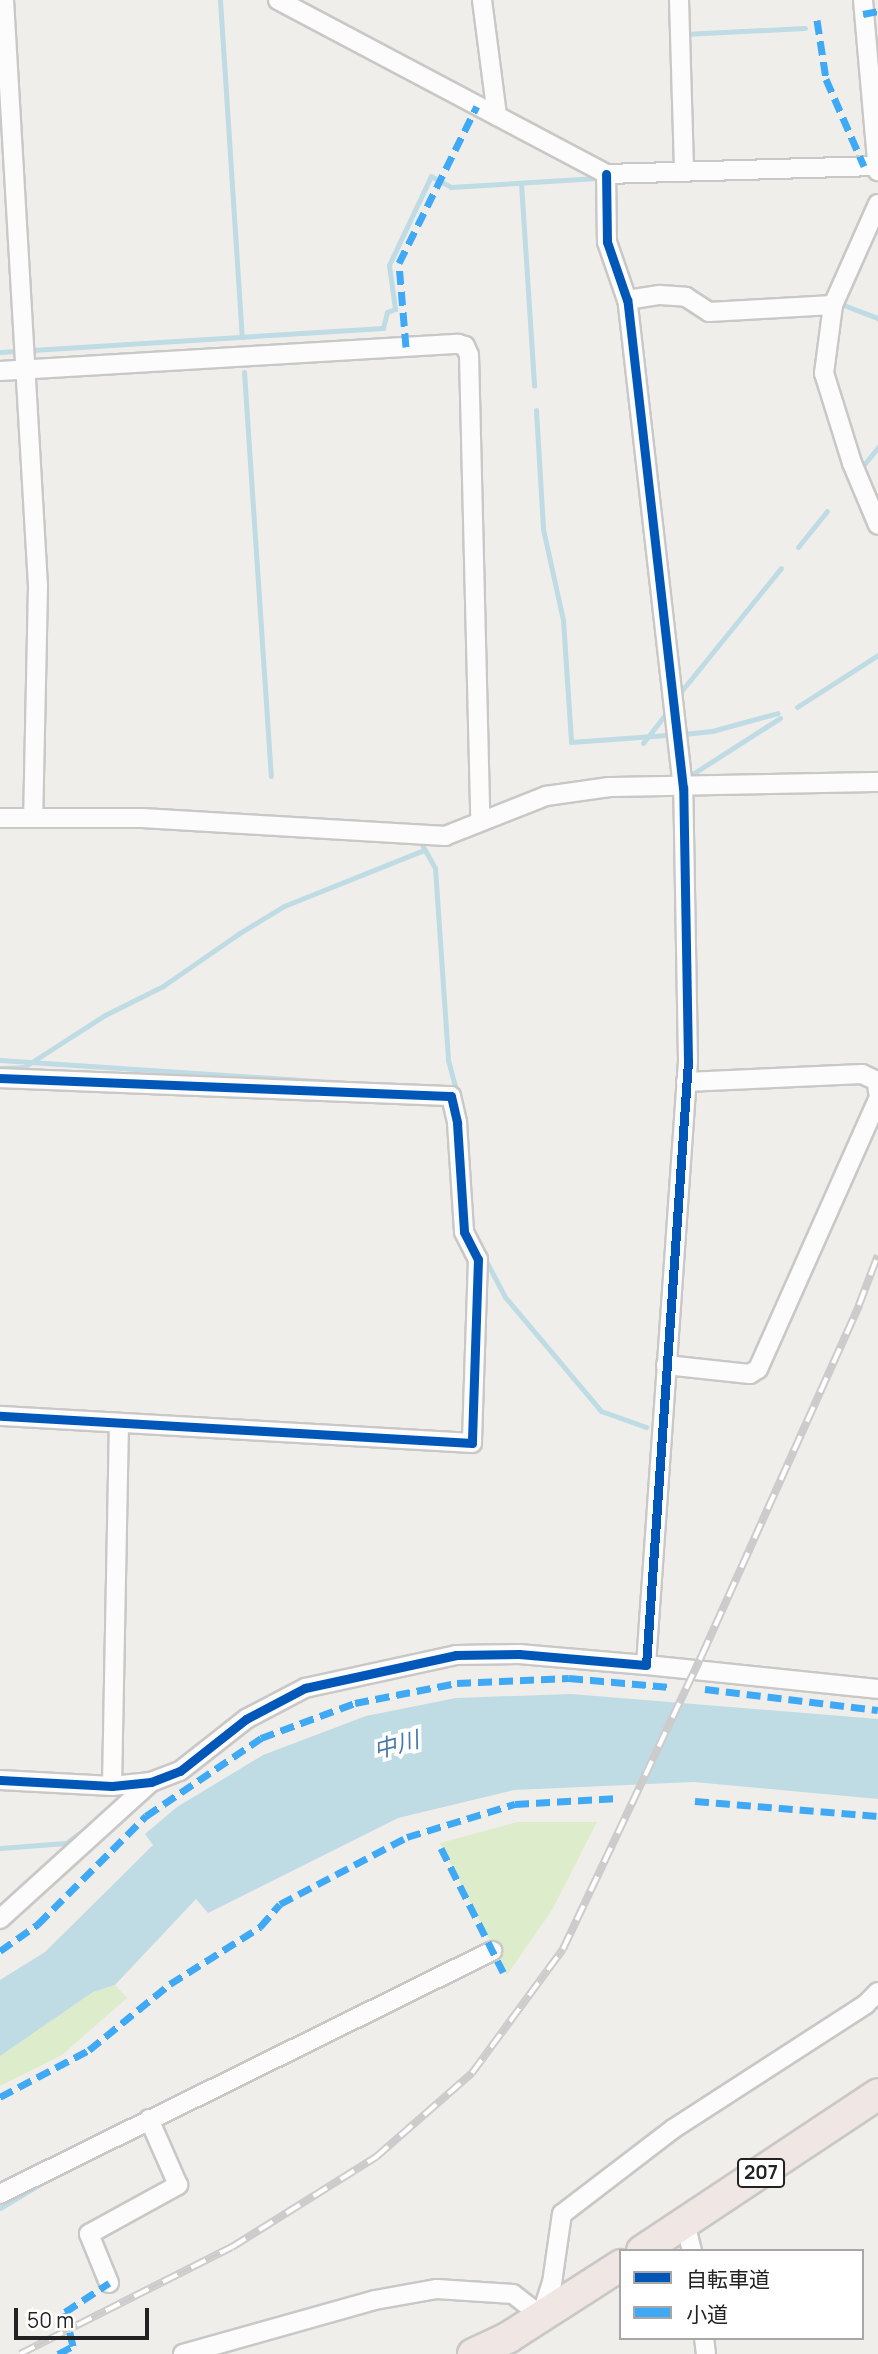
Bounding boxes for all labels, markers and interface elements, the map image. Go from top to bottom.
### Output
water label: 中川 [370,1725,422,1763]
road number: 207 [736,2158,786,2188]
legend [619,2249,864,2340]
text: 自転車道 [686,2265,770,2293]
scale bar [18,2294,152,2338]
text: 小道 [686,2300,728,2328]
text: 50 m [27,2306,74,2334]

